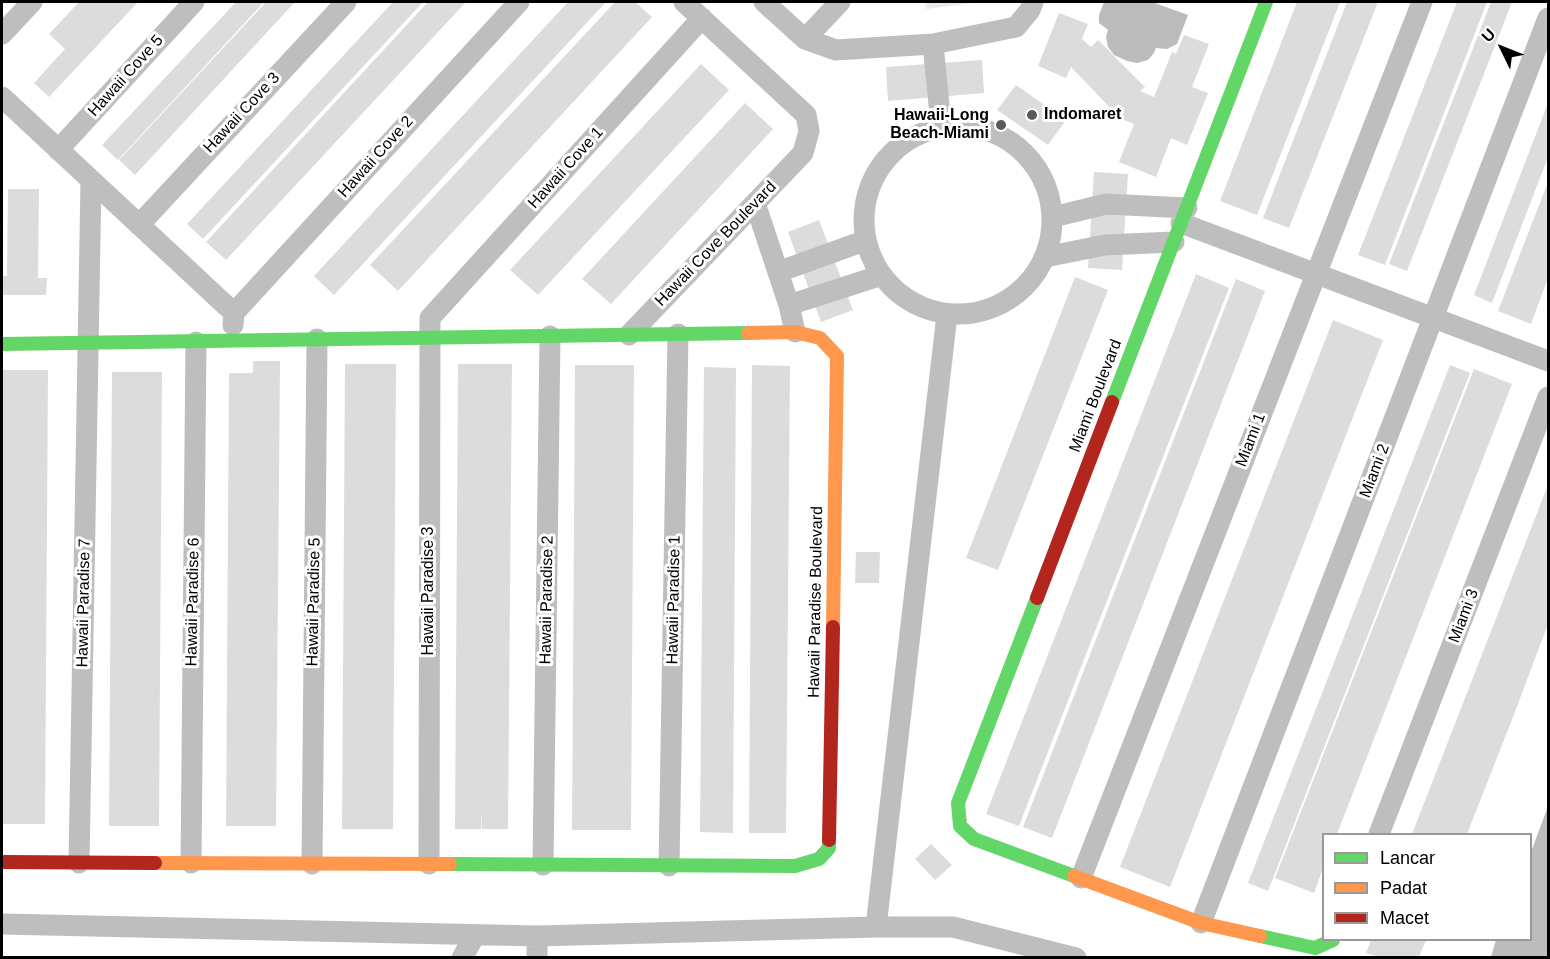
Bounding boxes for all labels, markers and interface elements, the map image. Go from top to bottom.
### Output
north arrow [1472,18,1532,78]
text: U [1478,25,1499,45]
street label: Hawaii Cove 5 [84,31,168,121]
street label: Hawaii Cove 3 [200,69,284,157]
place label: Indomaret [1044,105,1121,125]
place label: Hawaii-Long Beach-Miami [890,106,989,144]
marker: Indomaret [1025,108,1039,122]
street label: Hawaii Cove 2 [334,112,418,202]
marker: Hawaii-Long Beach-Miami [994,118,1008,132]
street label: Hawaii Cove 1 [524,123,608,213]
street label: Hawaii Cove Boulevard [651,178,781,310]
street label: Miami Boulevard [1066,337,1126,455]
street label: Miami 1 [1232,410,1270,470]
street label: Miami 2 [1356,441,1394,501]
street label: Hawaii Paradise Boulevard [805,506,827,698]
street label: Hawaii Paradise 3 [419,527,439,655]
street label: Hawaii Paradise 2 [536,535,558,665]
street label: Hawaii Paradise 1 [663,535,685,665]
street label: Hawaii Paradise 6 [182,537,204,667]
street label: Hawaii Paradise 5 [303,537,325,667]
street label: Hawaii Paradise 7 [73,538,95,668]
street label: Miami 3 [1445,586,1483,646]
legend [1322,833,1532,941]
text: Lancar [1380,848,1435,868]
text: Padat [1380,878,1427,898]
text: Macet [1380,908,1429,928]

